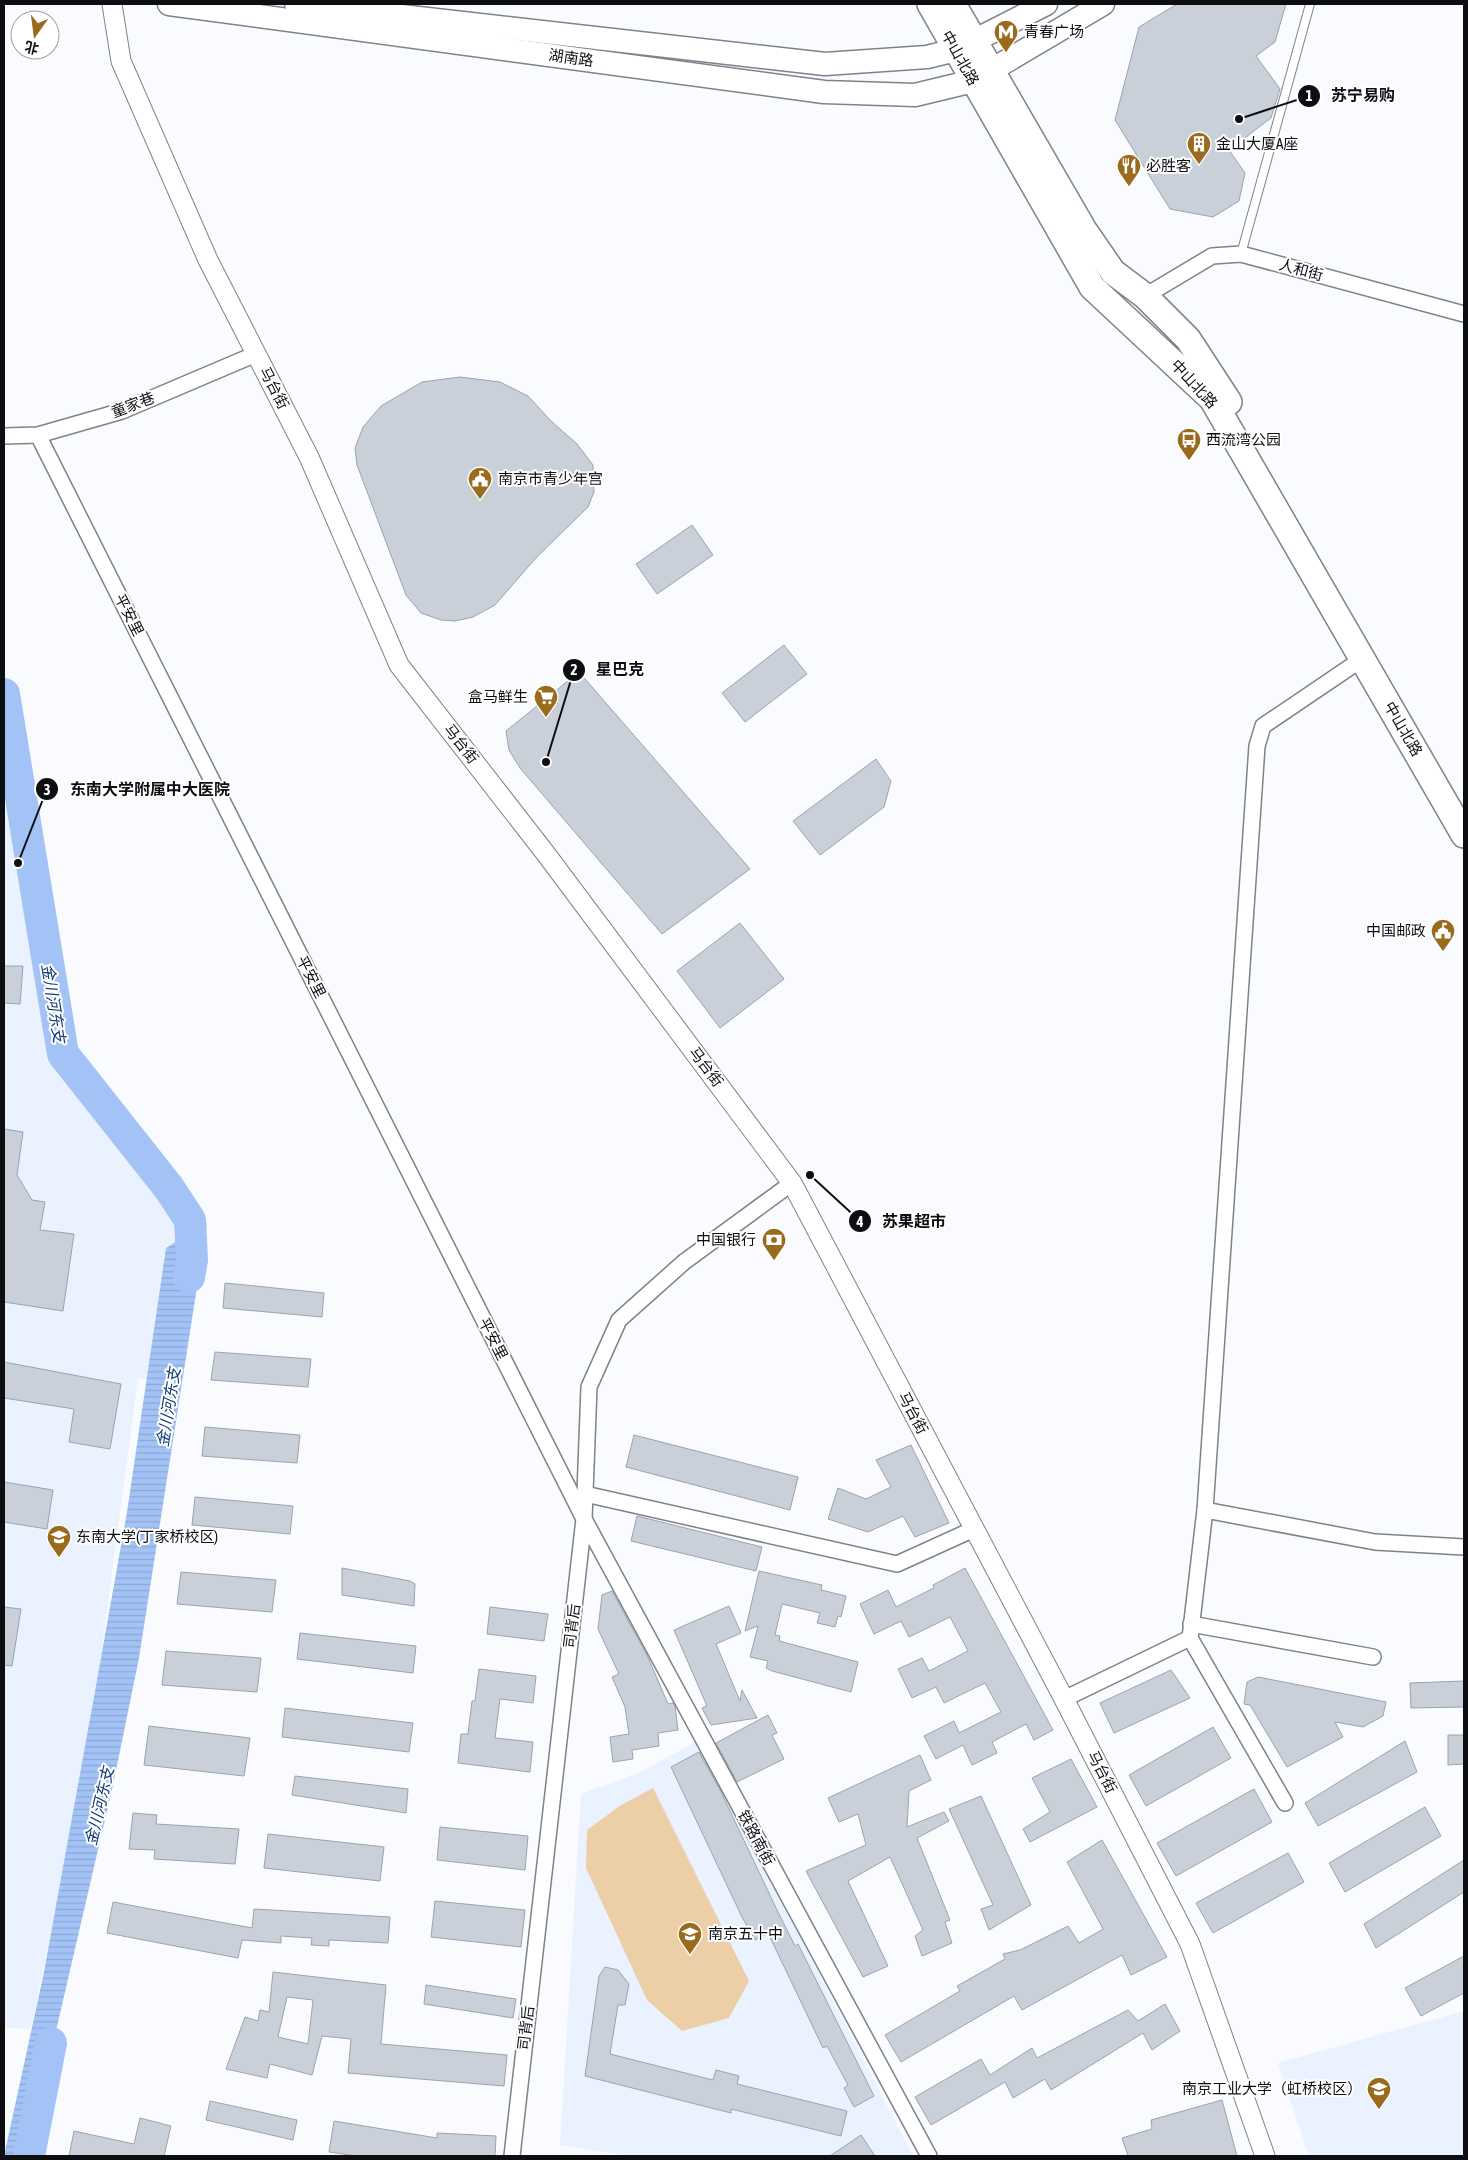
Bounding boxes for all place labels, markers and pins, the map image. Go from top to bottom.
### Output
metro station icon: 青春广场 [993,19,1019,53]
place label: 青春广场 [1024,23,1084,40]
callout: 苏宁易购 [1296,80,1405,111]
building icon: 金山大厦A座 [1186,131,1212,165]
place label: 金山大厦A座 [1216,135,1298,152]
restaurant icon: 必胜客 [1116,153,1142,187]
place label: 必胜客 [1146,157,1191,174]
bus stop icon: 西流湾公园 [1176,427,1202,461]
place label: 西流湾公园 [1206,431,1281,448]
public building icon: 南京市青少年宫 [467,466,493,500]
place label: 南京市青少年宫 [498,470,603,487]
callout: 星巴克 [561,654,654,685]
supermarket icon: 盒马鲜生 [533,684,559,718]
place label: 盒马鲜生 [468,688,528,705]
callout: 东南大学附属中大医院 [35,774,240,805]
public building icon: 中国邮政 [1430,918,1456,952]
place label: 中国邮政 [1366,922,1426,939]
callout: 苏果超市 [847,1206,956,1237]
bank icon: 中国银行 [761,1227,787,1261]
place label: 中国银行 [696,1231,756,1248]
school or university icon: 东南大学(丁家桥校区) [46,1524,72,1558]
place label: 东南大学(丁家桥校区) [76,1528,218,1545]
school or university icon: 南京五十中 [677,1921,703,1955]
place label: 南京五十中 [708,1925,783,1942]
school or university icon: 南京工业大学（虹桥校区） [1366,2076,1392,2110]
place label: 南京工业大学（虹桥校区） [1182,2080,1362,2097]

